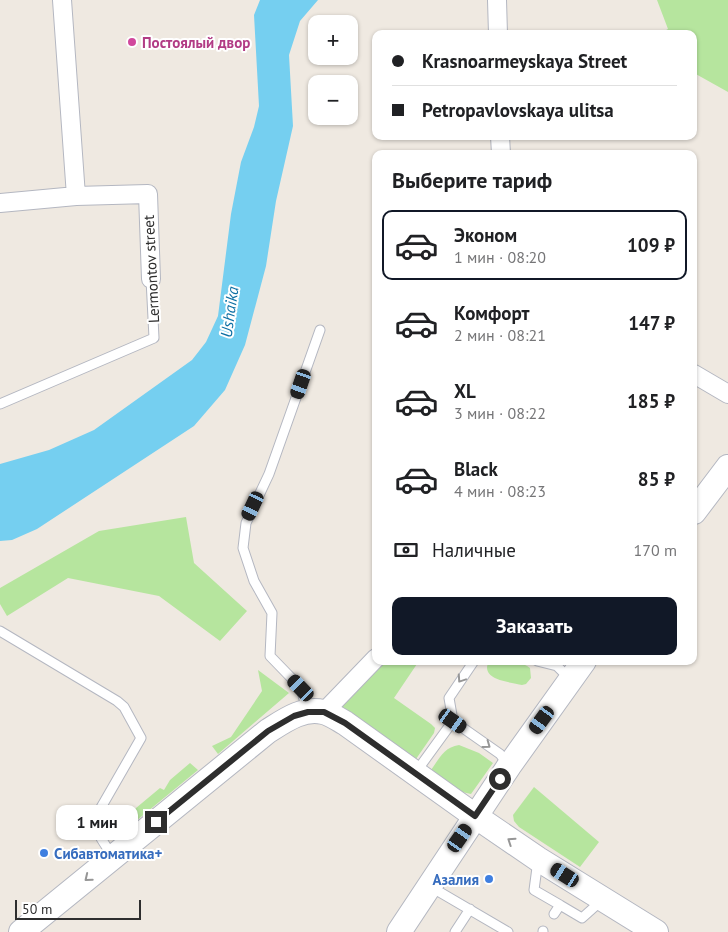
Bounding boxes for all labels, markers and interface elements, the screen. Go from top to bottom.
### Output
map controls [308,15,358,125]
button: + [308,15,358,65]
place label: Постоялый двор [142,33,250,52]
marker: Постоялый двор [126,36,138,48]
text: Krasnoarmeyskaya Street [422,49,627,73]
button: − [308,75,358,125]
text: Petropavlovskaya ulitsa [422,98,614,122]
text: Выберите тариф [392,166,552,194]
street label: Lermontov street [139,214,163,324]
icon: car [394,223,439,268]
text: Эконом [454,223,517,247]
text: 109 ₽ [627,233,675,257]
text: 1 мин · 08:20 [454,247,546,267]
water label: Ushaika [216,285,242,339]
icon: car [394,301,439,346]
text: Комфорт [454,301,530,325]
text: 147 ₽ [628,311,675,335]
text: 2 мин · 08:21 [454,325,546,345]
car [289,367,312,401]
icon: car [394,379,439,424]
text: XL [454,379,476,403]
text: 185 ₽ [627,389,675,413]
text: 3 мин · 08:22 [454,403,546,423]
icon: car [394,457,439,502]
text: Black [454,457,498,481]
text: 85 ₽ [638,467,675,491]
text: 4 мин · 08:23 [454,481,546,501]
car [239,489,266,523]
icon: cash [392,536,420,564]
text: Наличные [432,538,516,562]
text: 170 m [634,540,677,560]
button: Заказать [392,597,677,655]
car [285,672,316,704]
one-way arrow [458,674,467,683]
car [527,703,556,737]
car [436,706,469,736]
one-way arrow [481,739,491,748]
route start [489,768,511,790]
callout: 1 мин [56,804,138,840]
route end [145,811,167,833]
text: 1 мин [76,812,118,832]
car [445,821,474,855]
one-way arrow [507,837,516,847]
place label: Сибавтоматика+ [54,844,162,863]
marker: Сибавтоматика+ [38,847,50,859]
car [548,861,581,889]
place label: Азалия [433,870,479,889]
one-way arrow [84,872,93,881]
marker: Азалия [483,873,495,885]
scale bar [15,897,141,920]
text: 50 m [22,900,52,918]

